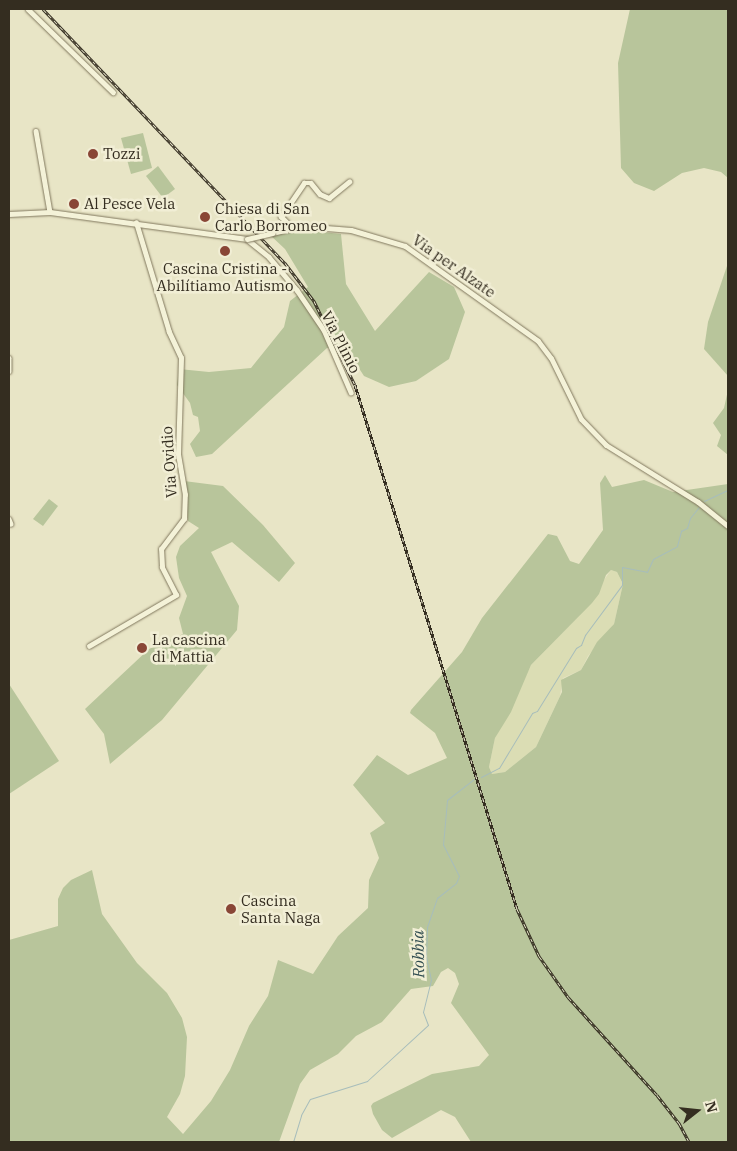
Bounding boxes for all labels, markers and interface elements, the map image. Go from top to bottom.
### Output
place label: Tozzi [103,145,140,163]
marker: Tozzi [87,148,99,160]
place label: Al Pesce Vela [84,195,176,213]
marker: Al Pesce Vela [68,198,80,210]
place label: Chiesa di San Carlo Borromeo [215,199,327,234]
marker: Chiesa di San Carlo Borromeo [199,211,211,223]
street label: Via per Alzate [409,231,499,301]
marker: Cascina Cristina - Abilítiamo Autismo [219,245,231,257]
place label: Cascina Cristina - Abilítiamo Autismo [156,259,294,294]
street label: Via Plinio [318,308,364,376]
street label: Via Ovidio [158,425,180,499]
place label: La cascina di Mattia [152,630,226,665]
marker: La cascina di Mattia [136,642,148,654]
place label: Cascina Santa Naga [241,891,321,926]
marker: Cascina Santa Naga [225,903,237,915]
water label: Robbia [408,930,428,978]
north arrow [672,1086,722,1136]
text: N [701,1099,722,1115]

